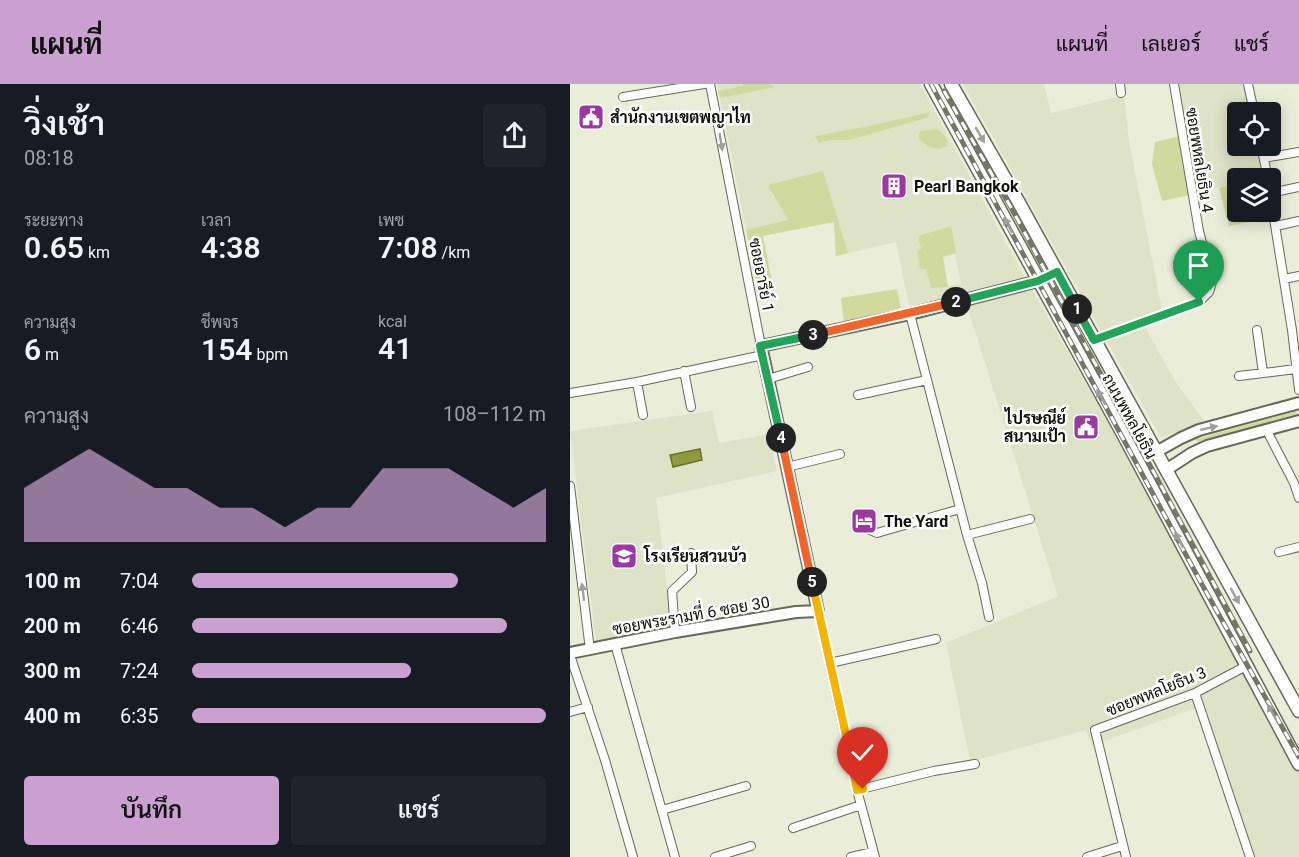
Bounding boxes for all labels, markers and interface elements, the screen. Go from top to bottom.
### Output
text: แผนที่ [30,28,103,61]
text: แผนที่ [1056,32,1108,56]
text: เลเยอร์ [1141,32,1201,56]
text: แชร์ [1234,32,1269,56]
public building icon: สำนักงานเขตพญาไท [576,102,606,132]
map controls [1227,102,1281,222]
button: locate [1227,102,1281,156]
text: วิ่งเช้า [24,104,105,143]
button: share [483,104,546,167]
place label: สำนักงานเขตพญาไท [610,106,751,128]
street label: ซอยพหลโยธิน 4 [1182,106,1219,214]
one-way arrow [975,127,985,144]
one-way arrow [716,132,725,151]
text: 08:18 [24,146,74,170]
button: layers [1227,168,1281,222]
building icon: Pearl Bangkok [879,171,909,201]
place label: Pearl Bangkok [914,177,1019,196]
text: ระยะทาง [24,211,84,230]
text: เวลา [201,211,231,230]
text: เพซ [378,211,404,230]
one-way arrow [1003,217,1013,234]
text: 0.65 [24,230,84,265]
text: 4:38 [201,230,261,265]
text: 7:08 [378,230,438,265]
street label: ซอยอารีย์ 1 [745,236,781,314]
pin [1173,240,1224,302]
text: km [84,243,110,262]
text: /km [438,243,470,262]
icon: arrive [1182,249,1215,282]
pin: 2 [941,287,971,317]
text: 2 [951,292,961,311]
pin: 1 [1062,294,1092,324]
text: 1 [1072,299,1082,318]
text: kcal [378,312,407,331]
text: ความสูง [24,313,76,332]
text: ชีพจร [201,313,239,332]
pin: 3 [798,320,828,350]
text: 3 [808,325,818,344]
text: 41 [378,331,412,366]
text: 6 [24,332,41,367]
text: 154 [201,332,252,367]
text: m [41,345,59,364]
text: bpm [252,345,288,364]
street label: ถนนพหลโยธิน [1098,369,1163,462]
one-way arrow [1097,388,1107,405]
text: 108–112 m [443,402,546,426]
text: ความสูง [24,404,89,428]
place label: ไปรษณีย์ สนามเป้า [1003,407,1067,446]
public building icon: ไปรษณีย์ สนามเป้า [1071,412,1101,442]
pin: 4 [766,423,796,453]
one-way arrow [1200,423,1218,433]
text: 4 [776,428,786,447]
hotel icon: The Yard [849,506,879,536]
place label: The Yard [884,512,948,531]
one-way arrow [1174,532,1185,548]
school or university icon: โรงเรียนสวนบัว [609,541,639,571]
place label: โรงเรียนสวนบัว [643,545,747,566]
pin: 5 [797,567,827,597]
text: 100 m [24,569,81,593]
text: 7:04 [120,569,159,593]
text: 5 [807,572,817,591]
one-way arrow [578,582,587,601]
street label: ซอยพระรามที่ 6 ซอย 30 [610,587,771,639]
one-way arrow [1230,587,1240,604]
text: 200 m [24,614,81,638]
text: 6:46 [120,614,159,638]
text: 300 m [24,659,81,683]
text: 7:24 [120,659,159,683]
street label: ซอยพหลโยธิน 3 [1103,661,1209,720]
one-way arrow [1267,703,1277,720]
text: 400 m [24,704,81,728]
text: 6:35 [120,704,159,728]
pin [837,727,888,789]
icon: check [846,736,879,769]
button: บันทึก [24,776,279,845]
button: แชร์ [291,776,546,845]

